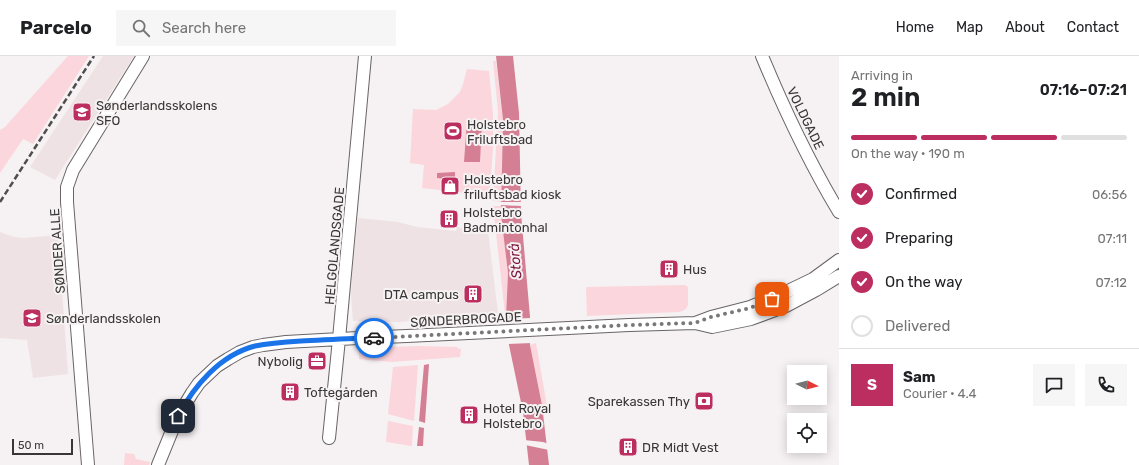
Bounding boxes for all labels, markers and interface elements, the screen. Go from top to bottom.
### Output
search box [116,10,396,46]
text: Parcelo [20,16,92,39]
icon: search [130,17,152,39]
text: Search here [162,19,246,37]
text: Home [896,19,934,36]
text: Map [956,19,983,36]
text: About [1005,19,1045,36]
text: Contact [1067,19,1119,36]
text: Arriving in [851,68,913,83]
text: 07:16–07:21 [1040,81,1127,99]
text: 2 min [851,82,920,113]
street label: VOLDGADE [784,85,827,152]
place label: Sønderlandsskolens SFO [96,98,218,128]
school or university icon: Sønderlandsskolens SFO [71,101,93,123]
place label: Holstebro Friluftsbad [467,117,533,147]
sports icon: Holstebro Friluftsbad [442,120,464,142]
text: On the way · 190 m [851,146,965,161]
place label: Holstebro friluftsbad kiosk [464,172,562,202]
shop icon: Holstebro friluftsbad kiosk [439,175,461,197]
icon: check [851,183,873,205]
text: Confirmed [885,185,957,203]
street label: HELGOLANDSGADE [322,186,347,306]
text: 06:56 [1092,187,1127,202]
place label: Holstebro Badmintonhal [463,205,548,235]
street label: SØNDER ALLE [47,208,68,294]
building icon: Holstebro Badmintonhal [438,208,460,230]
icon: check [851,227,873,249]
text: Preparing [885,229,953,247]
text: 07:11 [1098,231,1127,246]
water label: Storå [505,242,526,279]
building icon: Hus [658,258,680,280]
place label: Hus [683,262,707,277]
icon: check [851,271,873,293]
text: On the way [885,273,963,291]
text: 07:12 [1096,275,1127,290]
pin [755,282,789,316]
building icon: DTA campus [462,283,484,305]
place label: DTA campus [384,287,459,302]
icon: bag [761,288,783,310]
school or university icon: Sønderlandsskolen [21,307,43,329]
street label: SØNDERBROGADE [410,309,522,330]
place label: Sønderlandsskolen [46,311,161,326]
text: Delivered [885,317,950,335]
courier [354,318,394,358]
icon: car [363,327,385,349]
office icon: Nybolig [306,350,328,372]
place label: Nybolig [258,354,303,370]
button: chat [1033,364,1075,406]
button: phone [1085,364,1127,406]
north arrow [787,365,827,405]
map controls [787,365,827,453]
text: Sam [903,368,936,386]
text: S [867,376,877,394]
building icon: Toftegården [279,381,301,403]
place label: Toftegården [304,385,378,401]
text: Courier · 4.4 [903,386,977,401]
bank icon: Sparekassen Thy [693,390,715,412]
place label: Sparekassen Thy [588,394,690,409]
pin [161,399,195,433]
place label: Hotel Royal Holstebro [483,401,551,431]
building icon: Hotel Royal Holstebro [458,404,480,426]
icon: home [167,405,189,427]
button: locate [787,413,827,453]
building icon: DR Midt Vest [617,436,639,458]
scale bar [12,437,73,456]
text: 50 m [18,439,44,452]
place label: DR Midt Vest [642,440,719,455]

